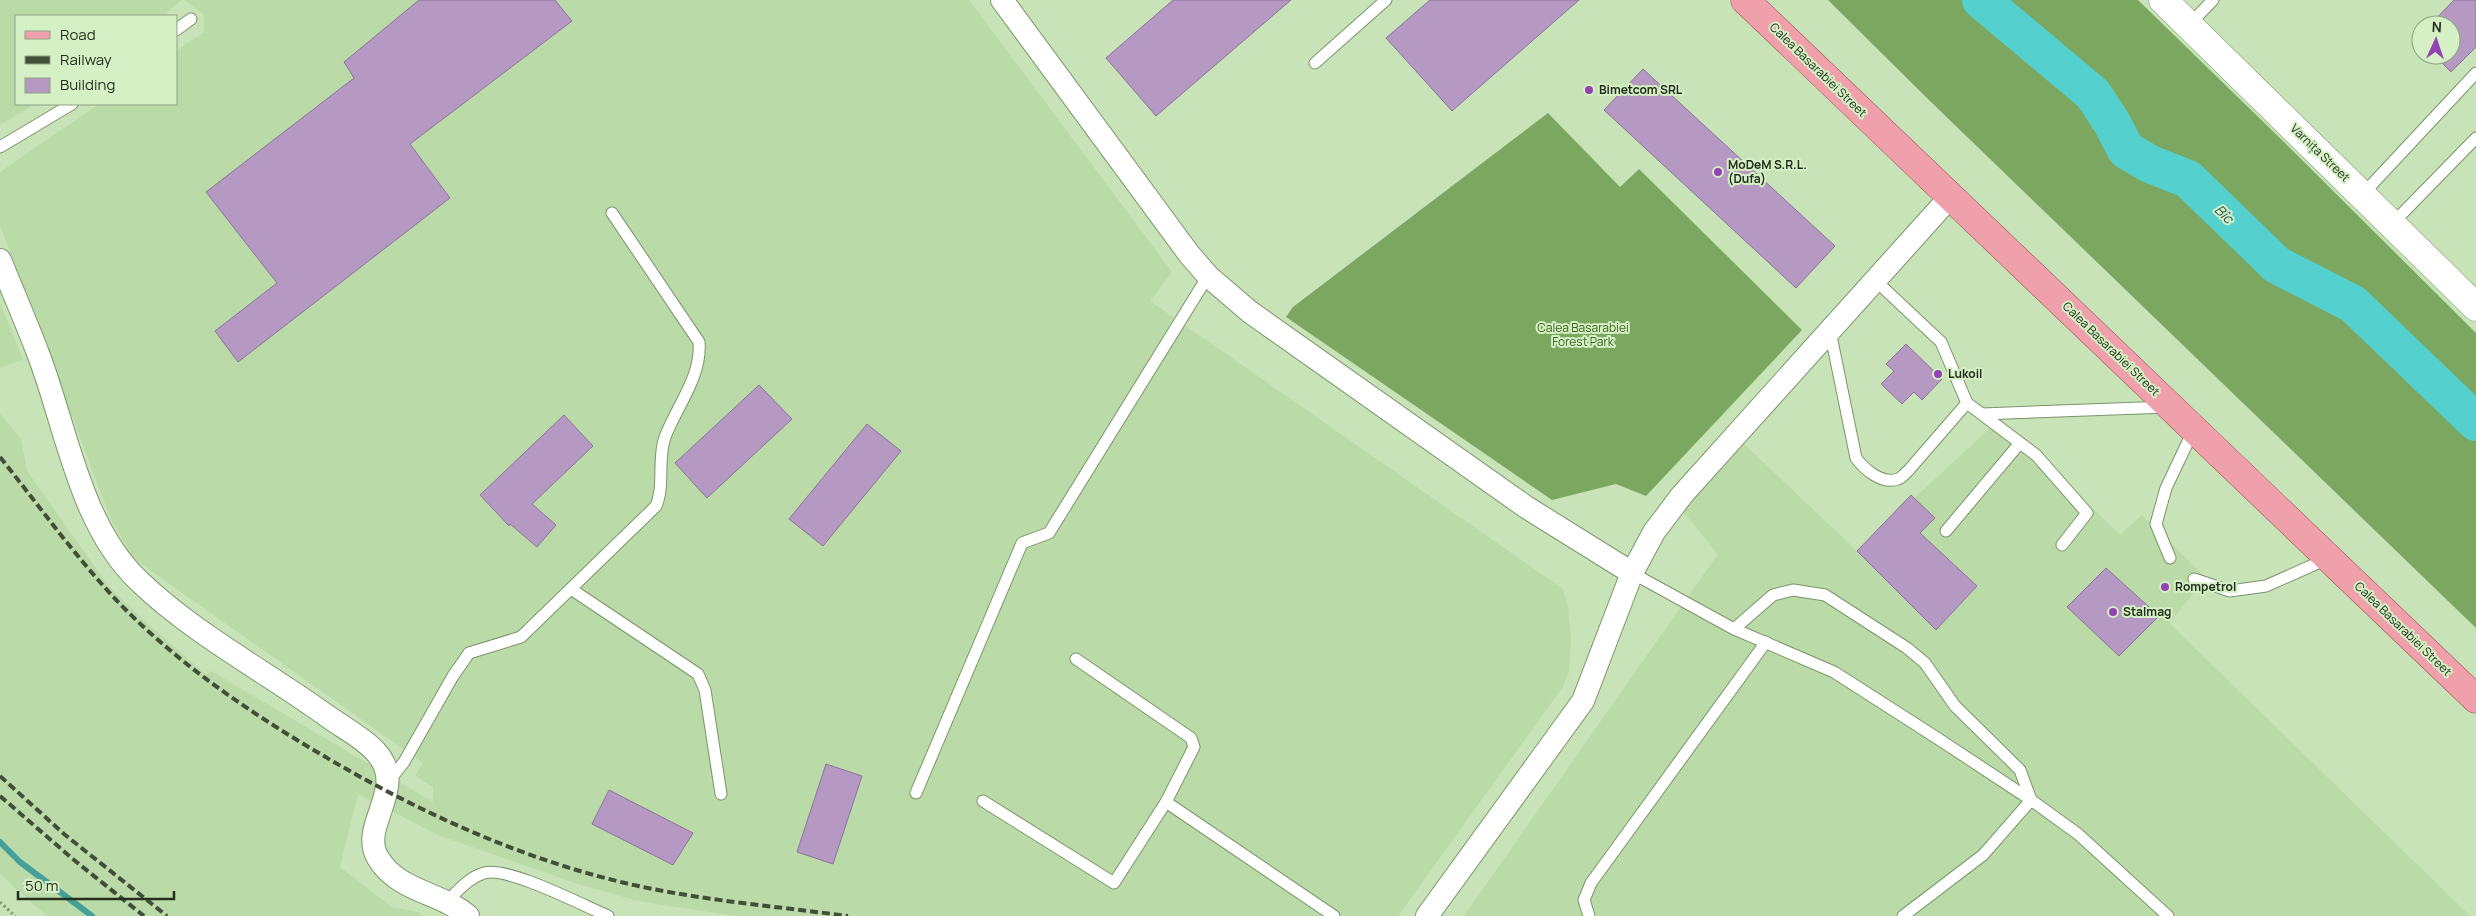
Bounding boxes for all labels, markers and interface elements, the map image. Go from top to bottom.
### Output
legend [15,15,178,105]
north arrow [2411,15,2461,65]
text: N [2431,17,2442,36]
street label: Calea Basarabiei Street [1766,19,1871,121]
text: Road [60,24,96,45]
text: Railway [60,49,112,70]
text: Building [60,74,115,95]
place label: Bimetcom SRL [1599,81,1683,98]
marker: Bimetcom SRL [1583,84,1595,96]
street label: Varnița Street [2287,120,2354,186]
place label: MoDeM S.R.L. (Dufa) [1728,156,1807,187]
marker: MoDeM S.R.L. (Dufa) [1712,166,1724,178]
water label: Bîc [2211,200,2239,228]
street label: Calea Basarabiei Street [2059,298,2164,400]
park label: Calea Basarabiei Forest Park [1537,319,1629,350]
place label: Lukoil [1948,365,1982,382]
marker: Lukoil [1932,368,1944,380]
place label: Rompetrol [2175,578,2236,595]
street label: Calea Basarabiei Street [2351,578,2456,680]
marker: Rompetrol [2159,581,2171,593]
place label: Stalmag [2123,603,2171,620]
marker: Stalmag [2107,606,2119,618]
scale bar [18,868,174,900]
text: 50 m [25,875,59,896]

